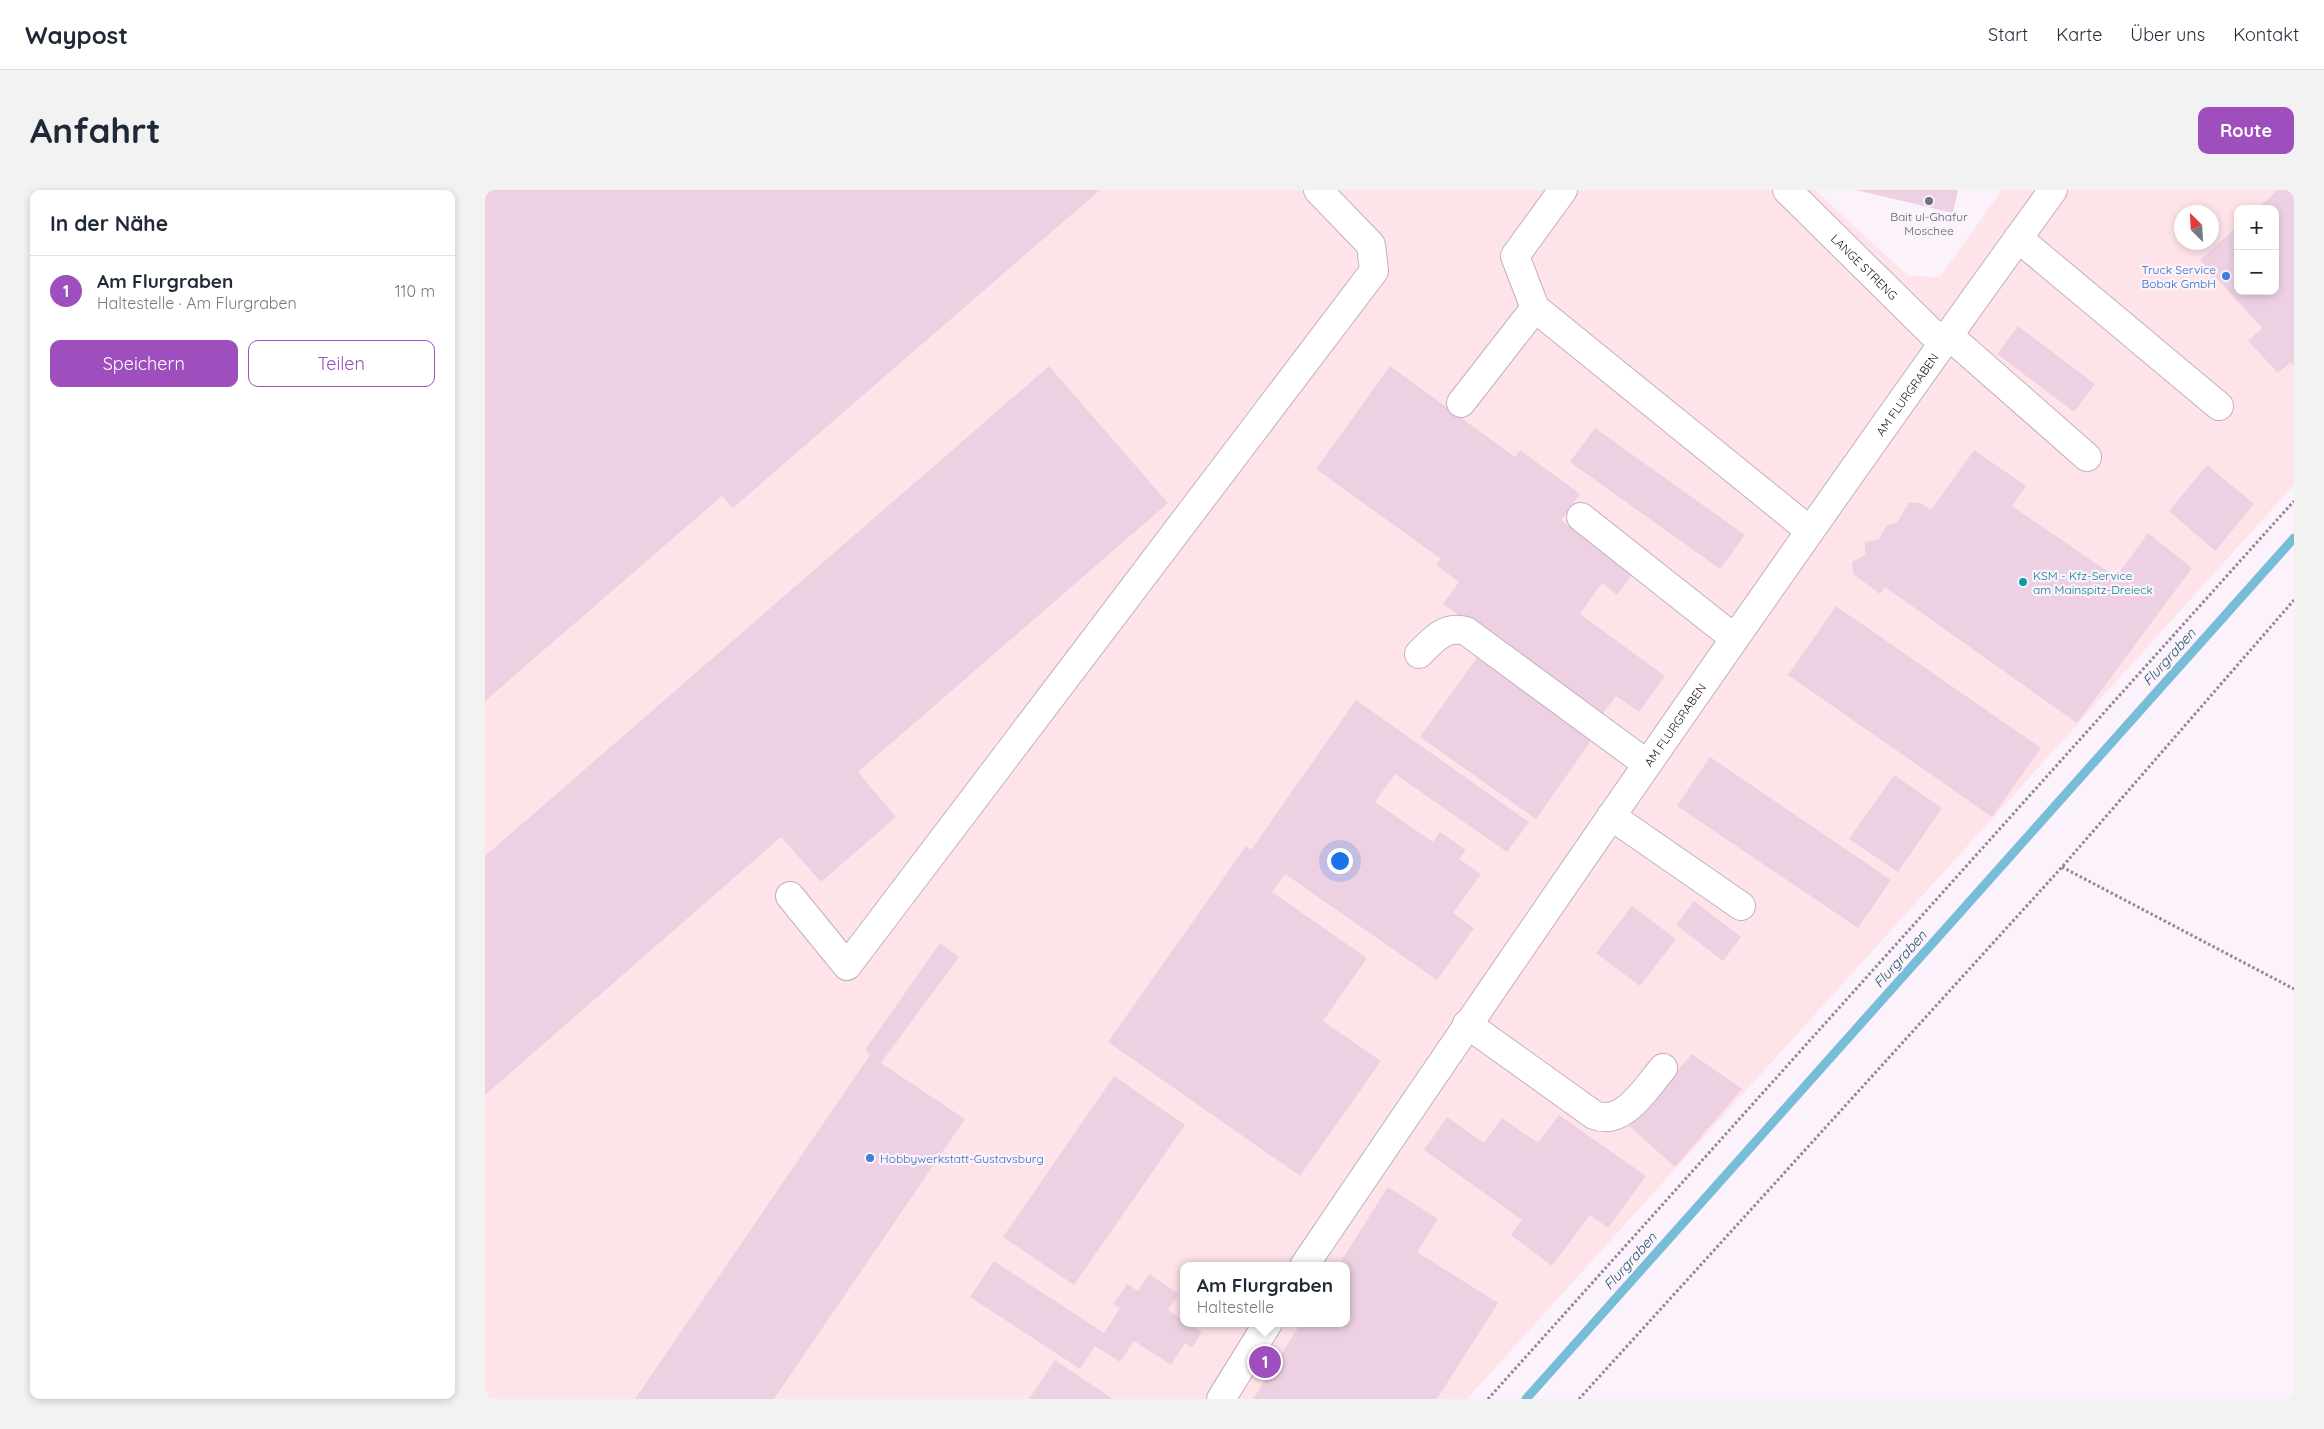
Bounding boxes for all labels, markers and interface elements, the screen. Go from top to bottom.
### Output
text: Waypost [25,20,128,50]
text: Start [1988,23,2028,46]
text: Karte [2056,23,2102,46]
text: Über uns [2130,23,2205,46]
text: Kontakt [2233,23,2299,46]
button: Route [2198,107,2294,154]
text: Anfahrt [30,108,161,152]
marker: Bait ul-Ghafur Moschee [1923,195,1935,207]
north arrow [2174,205,2219,250]
map controls [2234,205,2279,295]
button: + [2234,205,2279,250]
place label: Bait ul-Ghafur Moschee [1890,209,1968,238]
text: In der Nähe [50,210,168,236]
street label: LANGE STRENG [1828,231,1901,303]
button: − [2234,250,2279,295]
place label: Truck Service Bobak GmbH [2141,262,2216,291]
text: Am Flurgraben [97,269,233,293]
marker: Truck Service Bobak GmbH [2220,270,2232,282]
text: 1 [63,281,69,301]
text: 110 m [395,281,435,301]
text: Haltestelle · Am Flurgraben [97,293,297,313]
button: Speichern [50,340,238,387]
button: Teilen [248,340,435,387]
street label: AM FLURGRABEN [1872,350,1941,438]
place label: KSM - Kfz-Service am Mainspitz-Dreieck [2033,568,2153,597]
marker: KSM - Kfz-Service am Mainspitz-Dreieck [2017,576,2029,588]
water label: Flurgraben [2139,624,2200,689]
street label: AM FLURGRABEN [1641,680,1709,769]
your location [1327,848,1353,874]
water label: Flurgraben [1870,926,1931,991]
place label: Hobbywerkstatt-Gustavsburg [880,1151,1044,1166]
marker: Hobbywerkstatt-Gustavsburg [864,1152,876,1164]
water label: Flurgraben [1600,1228,1661,1293]
popup [1180,1262,1350,1327]
text: Am Flurgraben [1197,1273,1333,1297]
text: Haltestelle [1197,1297,1274,1317]
pin: 1 [1249,1343,1281,1381]

